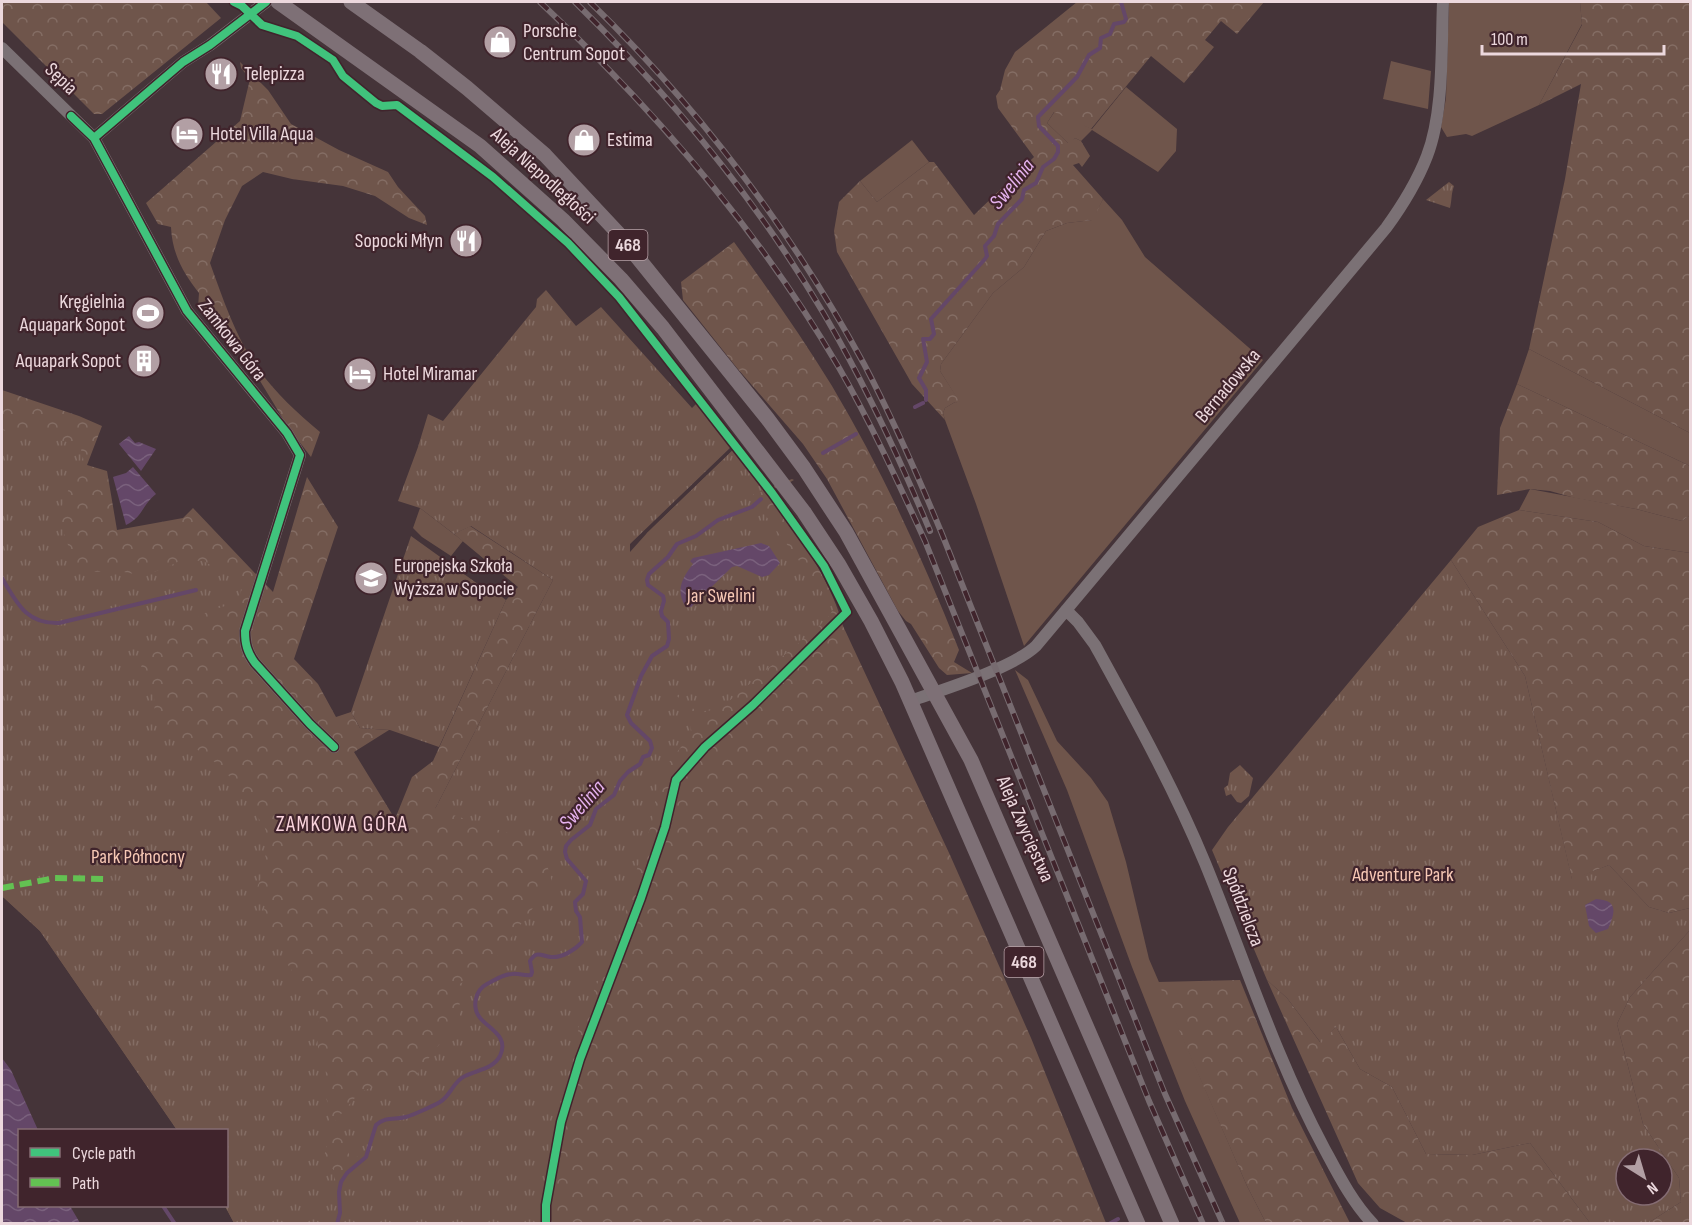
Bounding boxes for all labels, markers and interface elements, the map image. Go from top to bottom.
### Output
scale bar [1482,18,1664,56]
place label: Porsche Centrum Sopot [523,19,625,66]
shop icon: Porsche Centrum Sopot [482,24,518,60]
text: 100 m [1491,29,1528,50]
restaurant icon: Telepizza [203,56,239,92]
street label: Sępia [40,58,82,100]
place label: Telepizza [244,62,305,86]
hotel icon: Hotel Villa Aqua [169,116,205,152]
place label: Hotel Villa Aqua [210,122,314,146]
street label: Aleja Niepodległości [485,122,600,229]
shop icon: Estima [566,122,602,158]
place label: Estima [607,128,653,152]
water label: Swelinia [984,153,1040,214]
restaurant icon: Sopocki Młyn [448,223,484,259]
place label: Sopocki Młyn [355,229,443,253]
road number: 468 [608,230,648,260]
place label: Kręgielnia Aquapark Sopot [19,290,125,337]
street label: Zamkowa Góra [193,294,271,386]
sports icon: Kręgielnia Aquapark Sopot [130,295,166,331]
building icon: Aquapark Sopot [126,343,162,379]
street label: Bernadowska [1190,344,1266,428]
place label: Aquapark Sopot [15,349,121,373]
hotel icon: Hotel Miramar [342,356,378,392]
place label: Hotel Miramar [383,362,478,386]
place label: Europejska Szkoła Wyższa w Sopocie [394,554,514,601]
school or university icon: Europejska Szkoła Wyższa w Sopocie [353,560,389,596]
park label: Jar Swelini [686,584,755,608]
street label: Aleja Zwycięstwa [991,771,1059,886]
water label: Swelinia [554,775,611,835]
district label: ZAMKOWA GÓRA [276,812,408,837]
park label: Park Północny [91,845,185,869]
park label: Adventure Park [1351,863,1454,887]
street label: Spółdzielcza [1217,864,1269,950]
road number: 468 [1004,947,1044,977]
legend [18,1129,228,1207]
text: Cycle path [72,1143,136,1164]
north arrow [1614,1147,1674,1207]
text: Path [72,1173,100,1194]
text: N [1643,1178,1661,1198]

